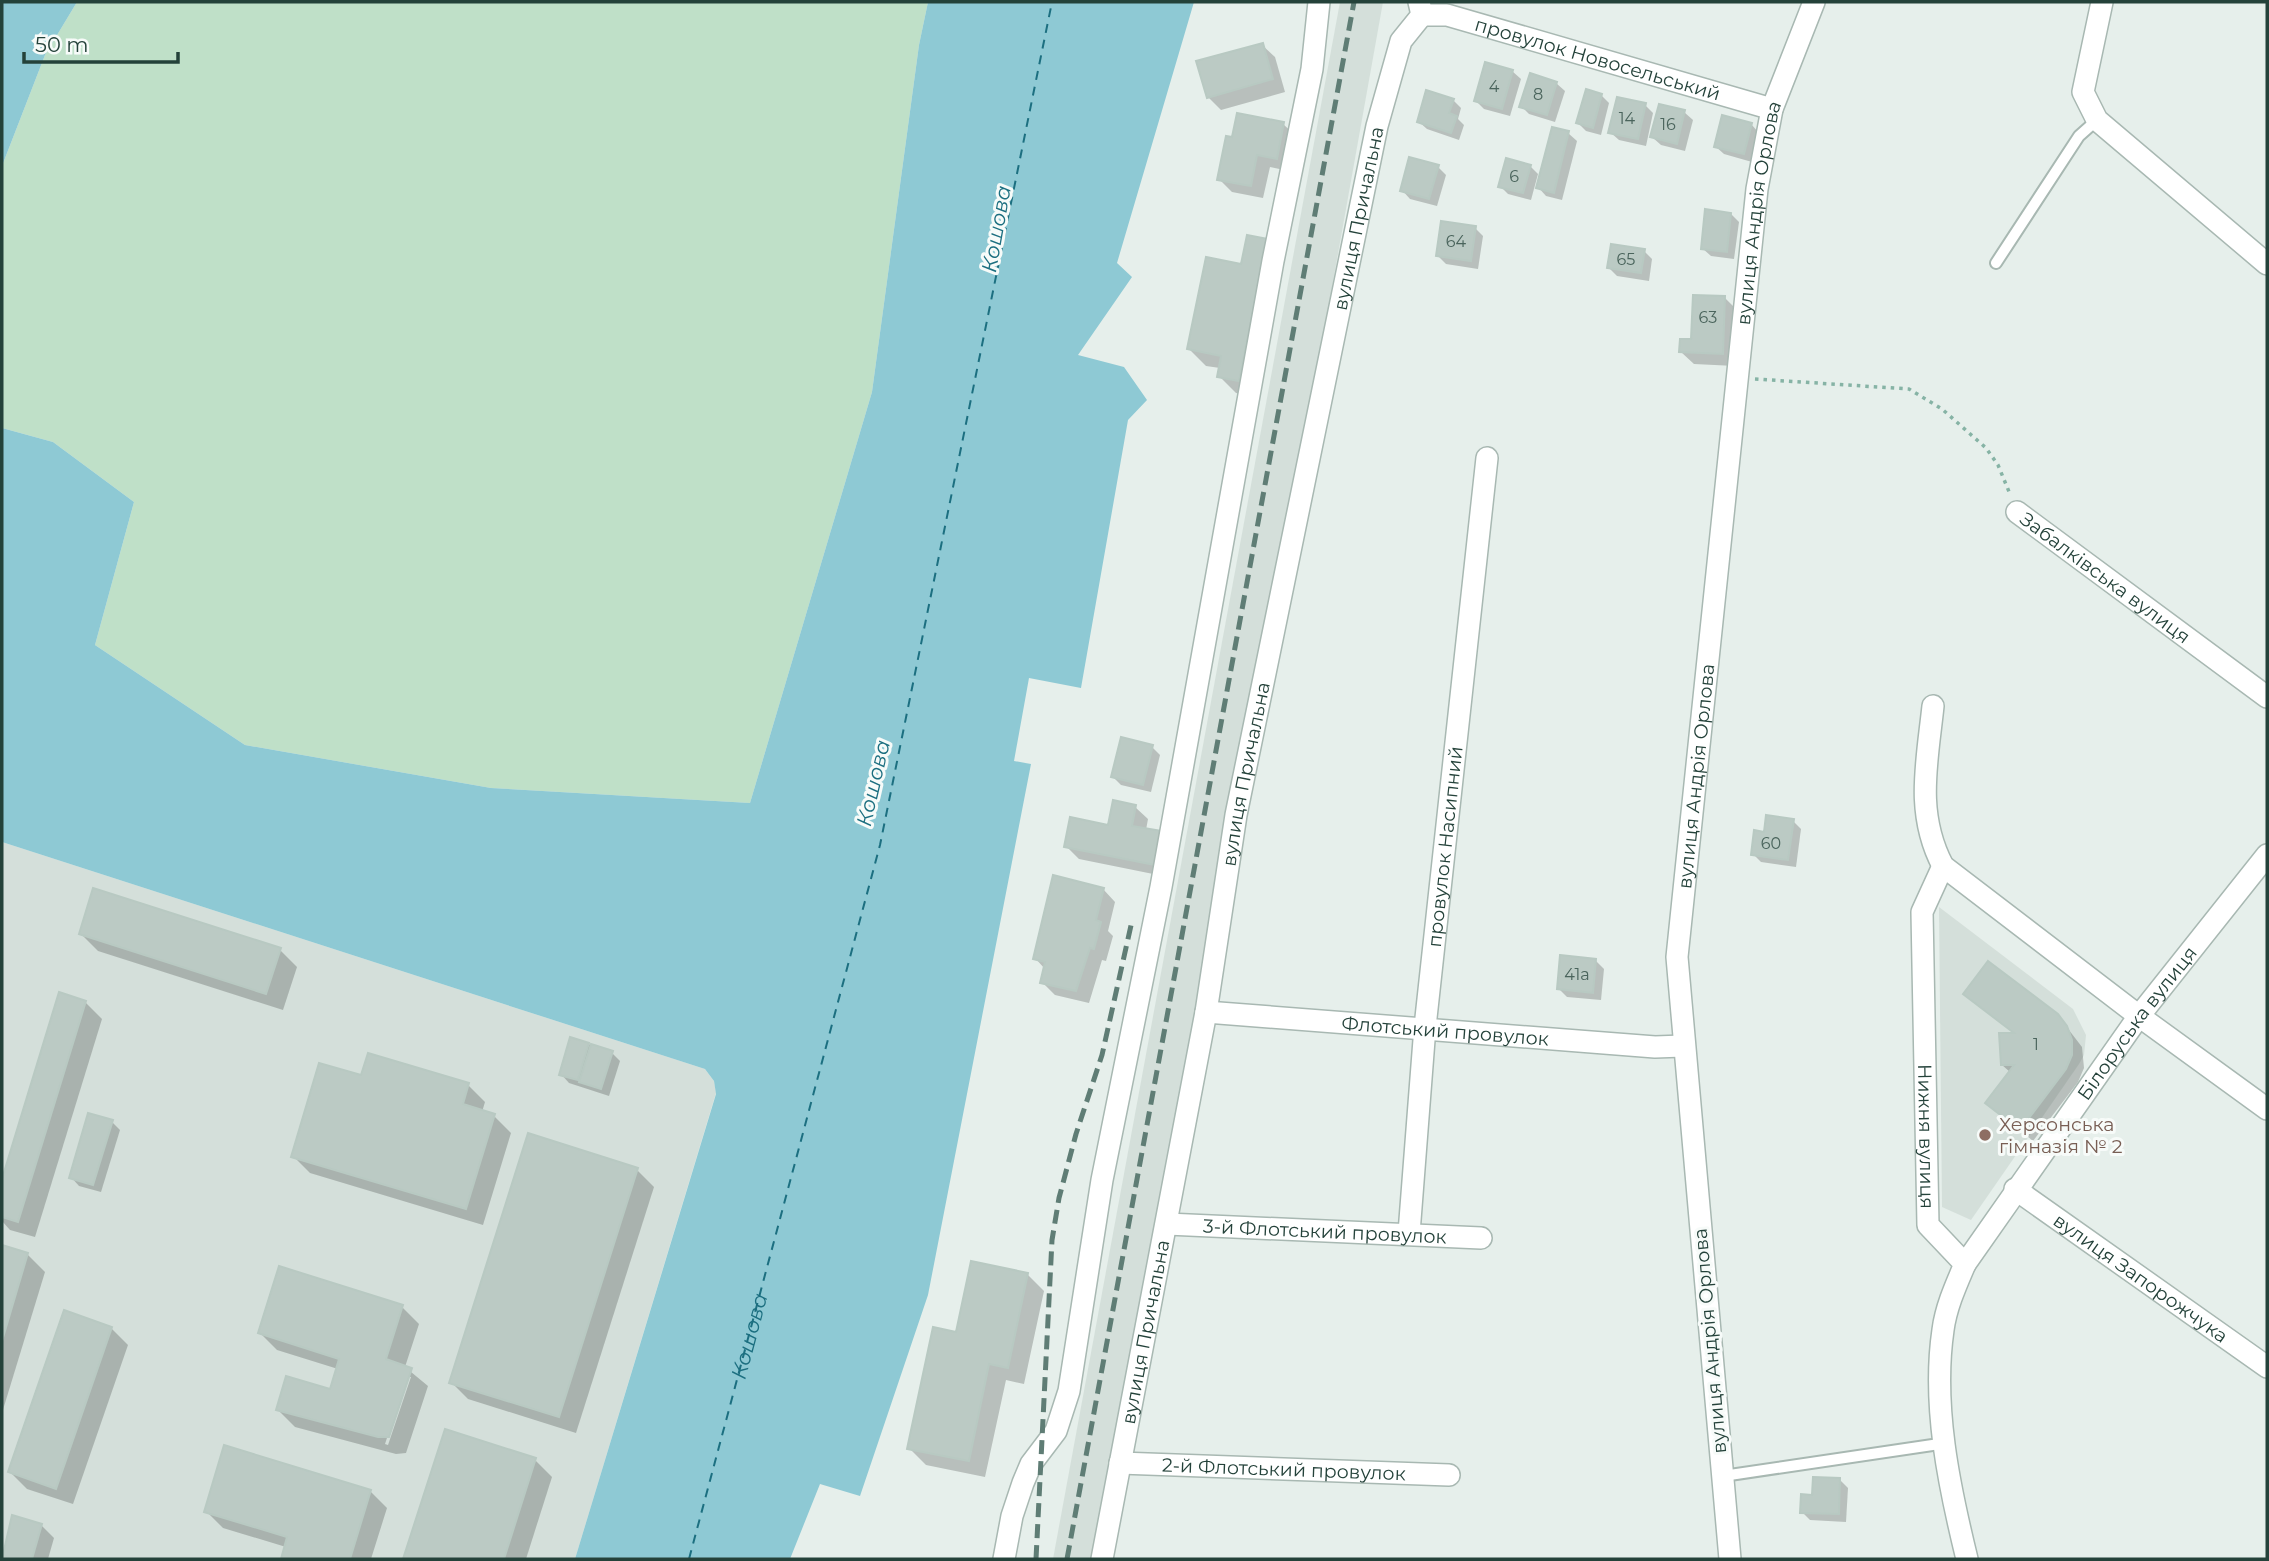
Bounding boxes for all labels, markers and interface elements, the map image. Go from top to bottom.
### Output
street label: провулок Новосельський [1472,12,1723,105]
scale bar [24,21,178,65]
text: 50 m [35,32,89,57]
house number: 4 [1489,77,1500,96]
house number: 8 [1533,85,1543,104]
street label: вулиця Андрія Орлова [1731,97,1786,326]
house number: 14 [1619,109,1636,128]
house number: 16 [1660,115,1676,134]
street label: вулиця Причальна [1328,124,1388,312]
house number: 6 [1509,167,1519,186]
water label: Кошова [976,184,1016,274]
house number: 64 [1446,232,1467,251]
house number: 65 [1617,250,1635,269]
house number: 63 [1699,308,1717,327]
street label: Забалківська вулиця [2016,507,2195,648]
street label: вулиця Андрія Орлова [1673,663,1719,890]
street label: вулиця Причальна [1217,680,1274,868]
water label: Кошова [851,737,895,829]
street label: провулок Насипний [1422,745,1467,948]
house number: 60 [1761,834,1781,853]
street label: Білоруська вулиця [2072,942,2202,1104]
house number: 41а [1564,965,1590,984]
street label: Флотський провулок [1341,1011,1550,1050]
house number: 1 [2033,1035,2039,1054]
street label: Нижня вулиця [1913,1064,1939,1209]
place label: Херсонська гімназія № 2 [1999,1113,2123,1158]
marker: Херсонська гімназія № 2 [1977,1127,1993,1143]
street label: вулиця Запорожчука [2049,1208,2233,1347]
street label: 3-й Флотський провулок [1203,1214,1447,1248]
street label: вулиця Андрія Орлова [1689,1227,1731,1455]
street label: вулиця Причальна [1116,1238,1174,1426]
water label: Кошова [725,1290,772,1382]
street label: 2-й Флотський провулок [1162,1453,1406,1485]

